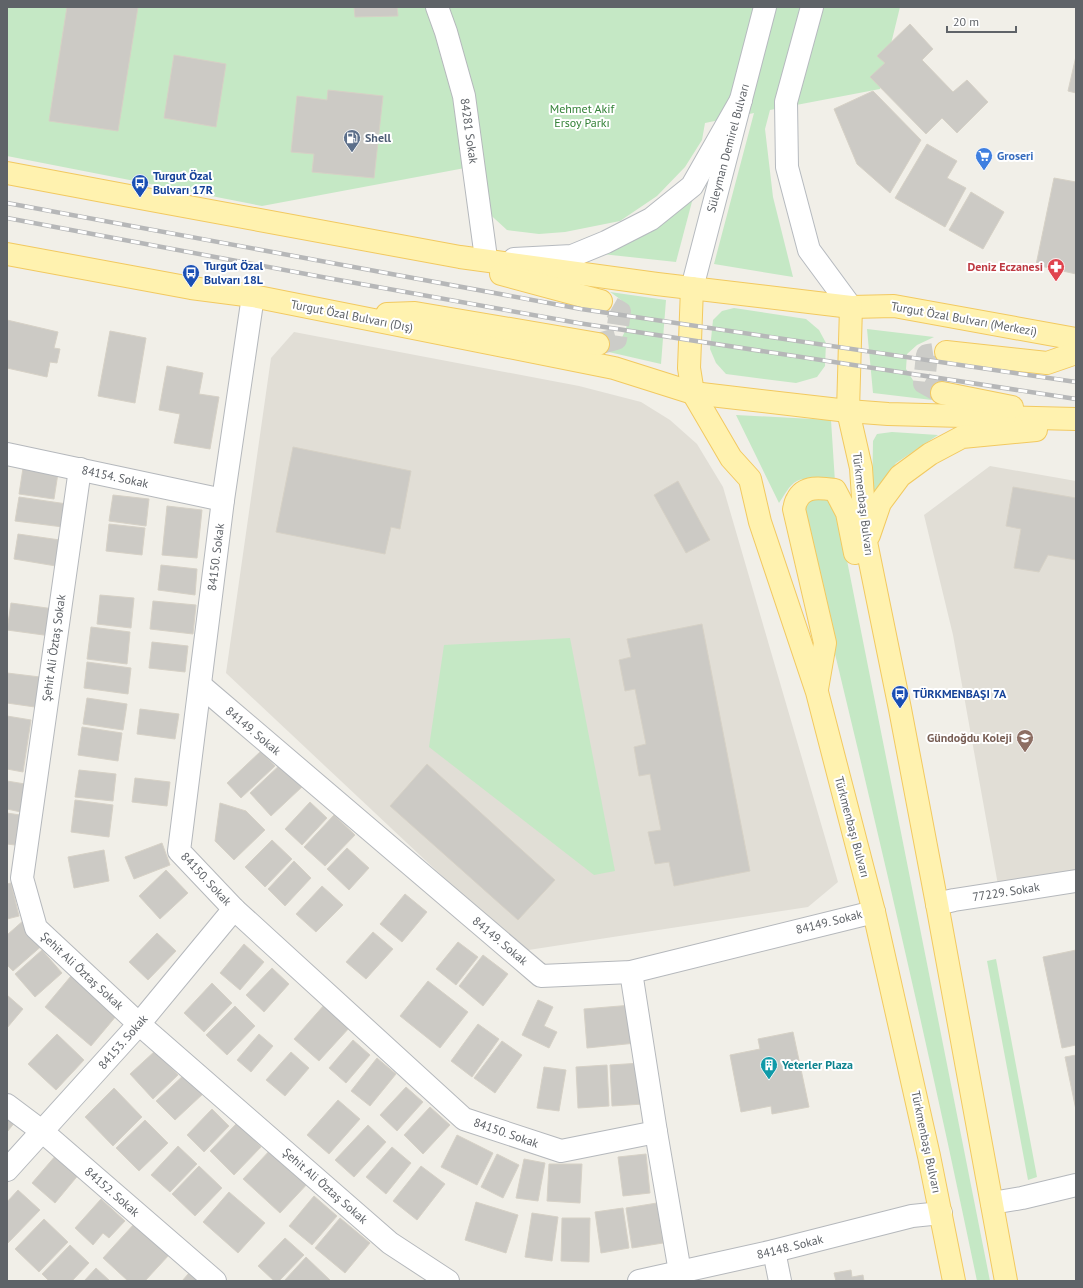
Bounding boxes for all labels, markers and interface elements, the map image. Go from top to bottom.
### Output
scale bar [947,8,1016,34]
text: 20 m [953,14,979,29]
street label: Süleyman Demirel Bulvarı [703,82,752,214]
street label: 84281 Sokak [457,97,482,165]
park label: Mehmet Akif Ersoy Parkı [550,101,616,130]
fuel station icon: Shell [342,128,362,153]
place label: Shell [365,130,392,145]
supermarket icon: Groseri [974,146,994,171]
place label: Groseri [997,148,1034,163]
place label: Turgut Özal Bulvarı 17R [153,168,214,197]
bus stop icon: Turgut Özal Bulvarı 17R [130,173,150,198]
pharmacy icon: Deniz Eczanesi [1046,257,1066,282]
place label: Turgut Özal Bulvarı 18L [204,258,264,287]
place label: Deniz Eczanesi [967,259,1043,274]
bus stop icon: Turgut Özal Bulvarı 18L [181,263,201,288]
street label: Turgut Özal Bulvarı (Dış) [290,296,414,335]
street label: Turgut Özal Bulvarı (Merkezi) [890,298,1038,339]
street label: Türkmenbaşı Bulvarı [850,451,877,557]
street label: 84154. Sokak [80,462,150,491]
street label: 84150. Sokak [204,522,227,591]
street label: Şehit Ali Öztaş Sokak [39,593,68,702]
bus stop icon: TÜRKMENBAŞI 7A [890,684,910,709]
place label: TÜRKMENBAŞI 7A [913,686,1007,701]
street label: 84149. Sokak [223,703,284,758]
school or university icon: Gündoğdu Koleji [1015,728,1035,753]
place label: Gündoğdu Koleji [927,730,1012,745]
street label: Türkmenbaşı Bulvarı [832,775,873,879]
street label: 84150. Sokak [178,849,235,909]
street label: 77229. Sokak [971,879,1041,904]
street label: 84149. Sokak [794,906,864,937]
street label: 84149. Sokak [470,913,531,968]
street label: Şehit Ali Öztaş Sokak [38,928,127,1013]
street label: 84153. Sokak [95,1011,151,1072]
building icon: Yeterler Plaza [759,1055,779,1080]
place label: Yeterler Plaza [781,1057,853,1072]
street label: Türkmenbaşı Bulvarı [908,1089,945,1194]
street label: 84150. Sokak [472,1114,541,1151]
street label: Şehit Ali Öztaş Sokak [280,1145,371,1227]
street label: 84152. Sokak [82,1164,143,1220]
street label: 84148. Sokak [755,1231,825,1262]

